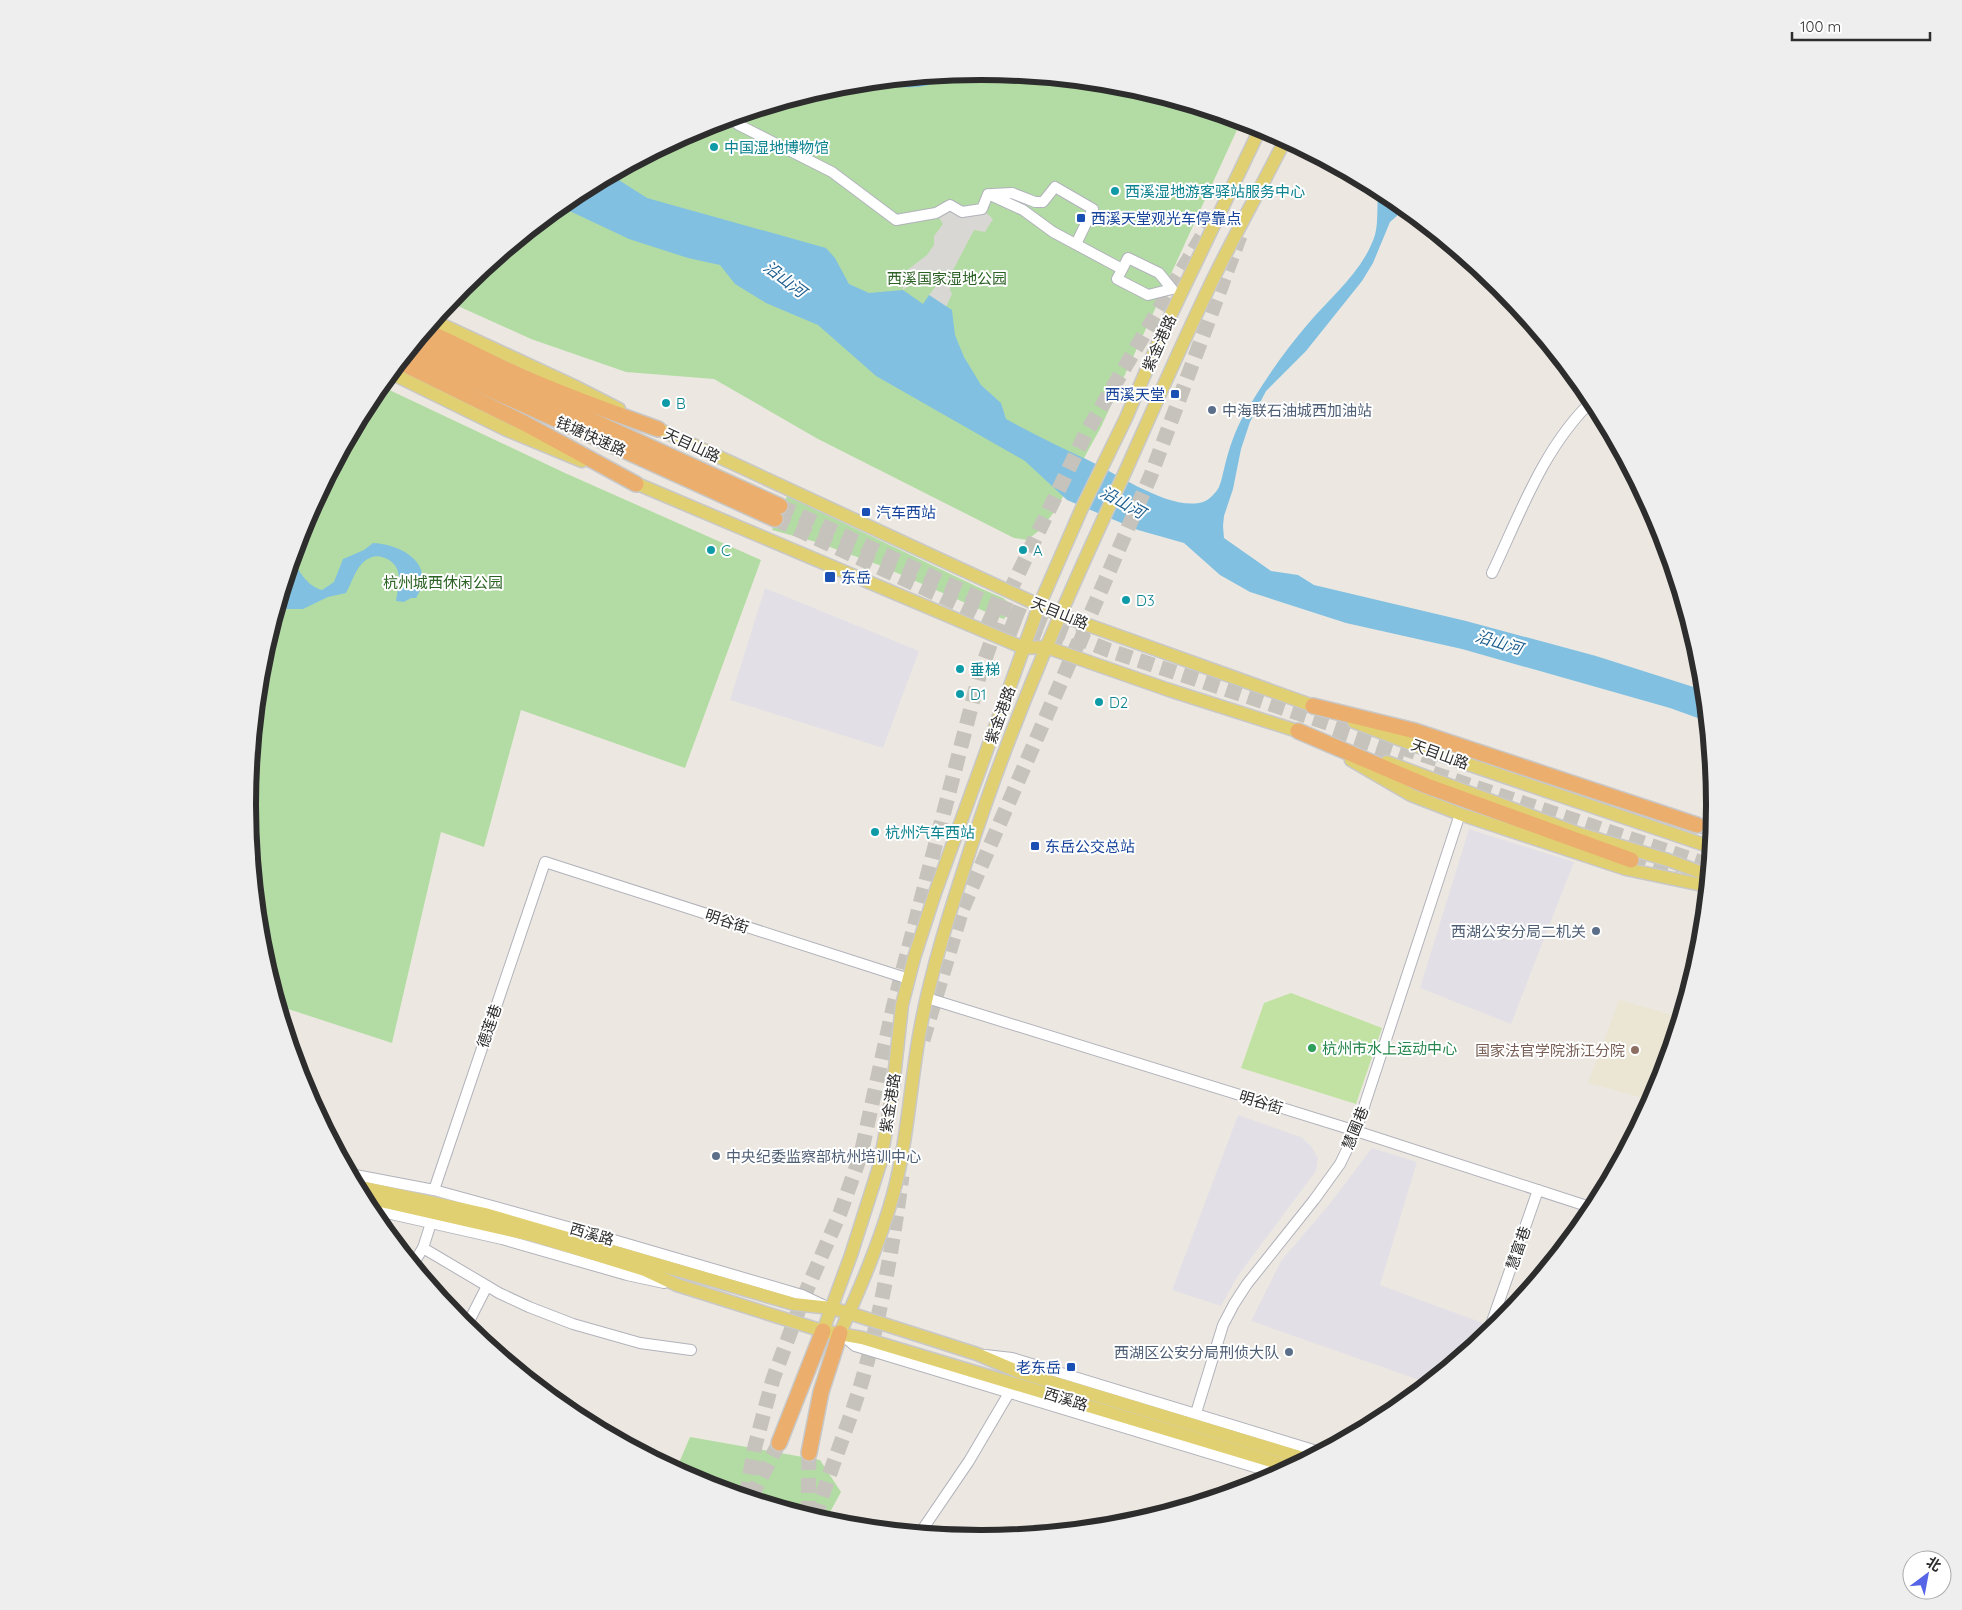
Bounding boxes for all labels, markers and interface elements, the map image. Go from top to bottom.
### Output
scale bar [1792,10,1930,42]
text: 100 m [1800,17,1841,36]
place label: 中国湿地博物馆 [724,138,829,157]
marker: 中国湿地博物馆 [708,141,720,153]
place label: 西溪湿地游客驿站服务中心 [1125,182,1305,201]
marker: 西溪湿地游客驿站服务中心 [1109,185,1121,197]
place label: 西溪天堂观光车停靠点 [1091,209,1241,228]
marker: 西溪天堂观光车停靠点 [1075,212,1087,224]
water label: 沿山河 [760,257,813,303]
park label: 西溪国家湿地公园 [887,269,1007,288]
street label: 紫金港路 [1138,312,1180,374]
place label: 西溪天堂 [1105,385,1165,404]
marker: 西溪天堂 [1169,388,1181,400]
place label: B [676,394,686,413]
marker: B [660,397,672,409]
place label: 中海联石油城西加油站 [1222,401,1372,420]
marker: 中海联石油城西加油站 [1206,404,1218,416]
street label: 钱塘快速路 [553,412,629,460]
street label: 天目山路 [661,424,723,466]
water label: 沿山河 [1097,482,1151,524]
place label: 汽车西站 [876,503,936,522]
marker: 汽车西站 [860,506,872,518]
place label: C [721,541,731,560]
place label: A [1033,541,1043,560]
marker: C [705,544,717,556]
marker: A [1017,544,1029,556]
place label: 东岳 [841,568,871,587]
marker: 东岳 [823,570,837,584]
park label: 杭州城西休闲公园 [383,573,503,592]
place label: D3 [1136,591,1155,610]
street label: 天目山路 [1029,593,1091,633]
marker: D3 [1120,594,1132,606]
water label: 沿山河 [1473,625,1528,659]
place label: 垂梯 [970,660,1000,679]
marker: 垂梯 [954,663,966,675]
street label: 紫金港路 [981,684,1019,746]
place label: D1 [970,685,986,704]
marker: D1 [954,688,966,700]
place label: D2 [1109,693,1128,712]
marker: D2 [1093,696,1105,708]
street label: 天目山路 [1409,735,1471,773]
place label: 杭州汽车西站 [885,823,975,842]
marker: 杭州汽车西站 [869,826,881,838]
place label: 东岳公交总站 [1045,837,1135,856]
marker: 东岳公交总站 [1029,840,1041,852]
street label: 明谷街 [703,905,751,937]
place label: 西湖公安分局二机关 [1451,922,1586,941]
marker: 西湖公安分局二机关 [1590,925,1602,937]
street label: 德莲巷 [473,1002,505,1050]
place label: 杭州市水上运动中心 [1322,1039,1457,1058]
place label: 国家法官学院浙江分院 [1475,1041,1625,1060]
marker: 杭州市水上运动中心 [1306,1042,1318,1054]
marker: 国家法官学院浙江分院 [1629,1044,1641,1056]
street label: 紫金港路 [876,1072,904,1134]
street label: 明谷街 [1237,1086,1285,1118]
street label: 慧圃巷 [1338,1104,1372,1152]
place label: 中央纪委监察部杭州培训中心 [726,1147,921,1166]
marker: 中央纪委监察部杭州培训中心 [710,1150,722,1162]
street label: 西溪路 [568,1219,616,1249]
street label: 慧富巷 [1502,1224,1534,1272]
place label: 西湖区公安分局刑侦大队 [1114,1343,1279,1362]
marker: 西湖区公安分局刑侦大队 [1283,1346,1295,1358]
place label: 老东岳 [1016,1358,1061,1377]
marker: 老东岳 [1065,1361,1077,1373]
street label: 西溪路 [1042,1383,1090,1415]
north arrow [1902,1550,1952,1600]
text: 北 [1923,1553,1945,1575]

